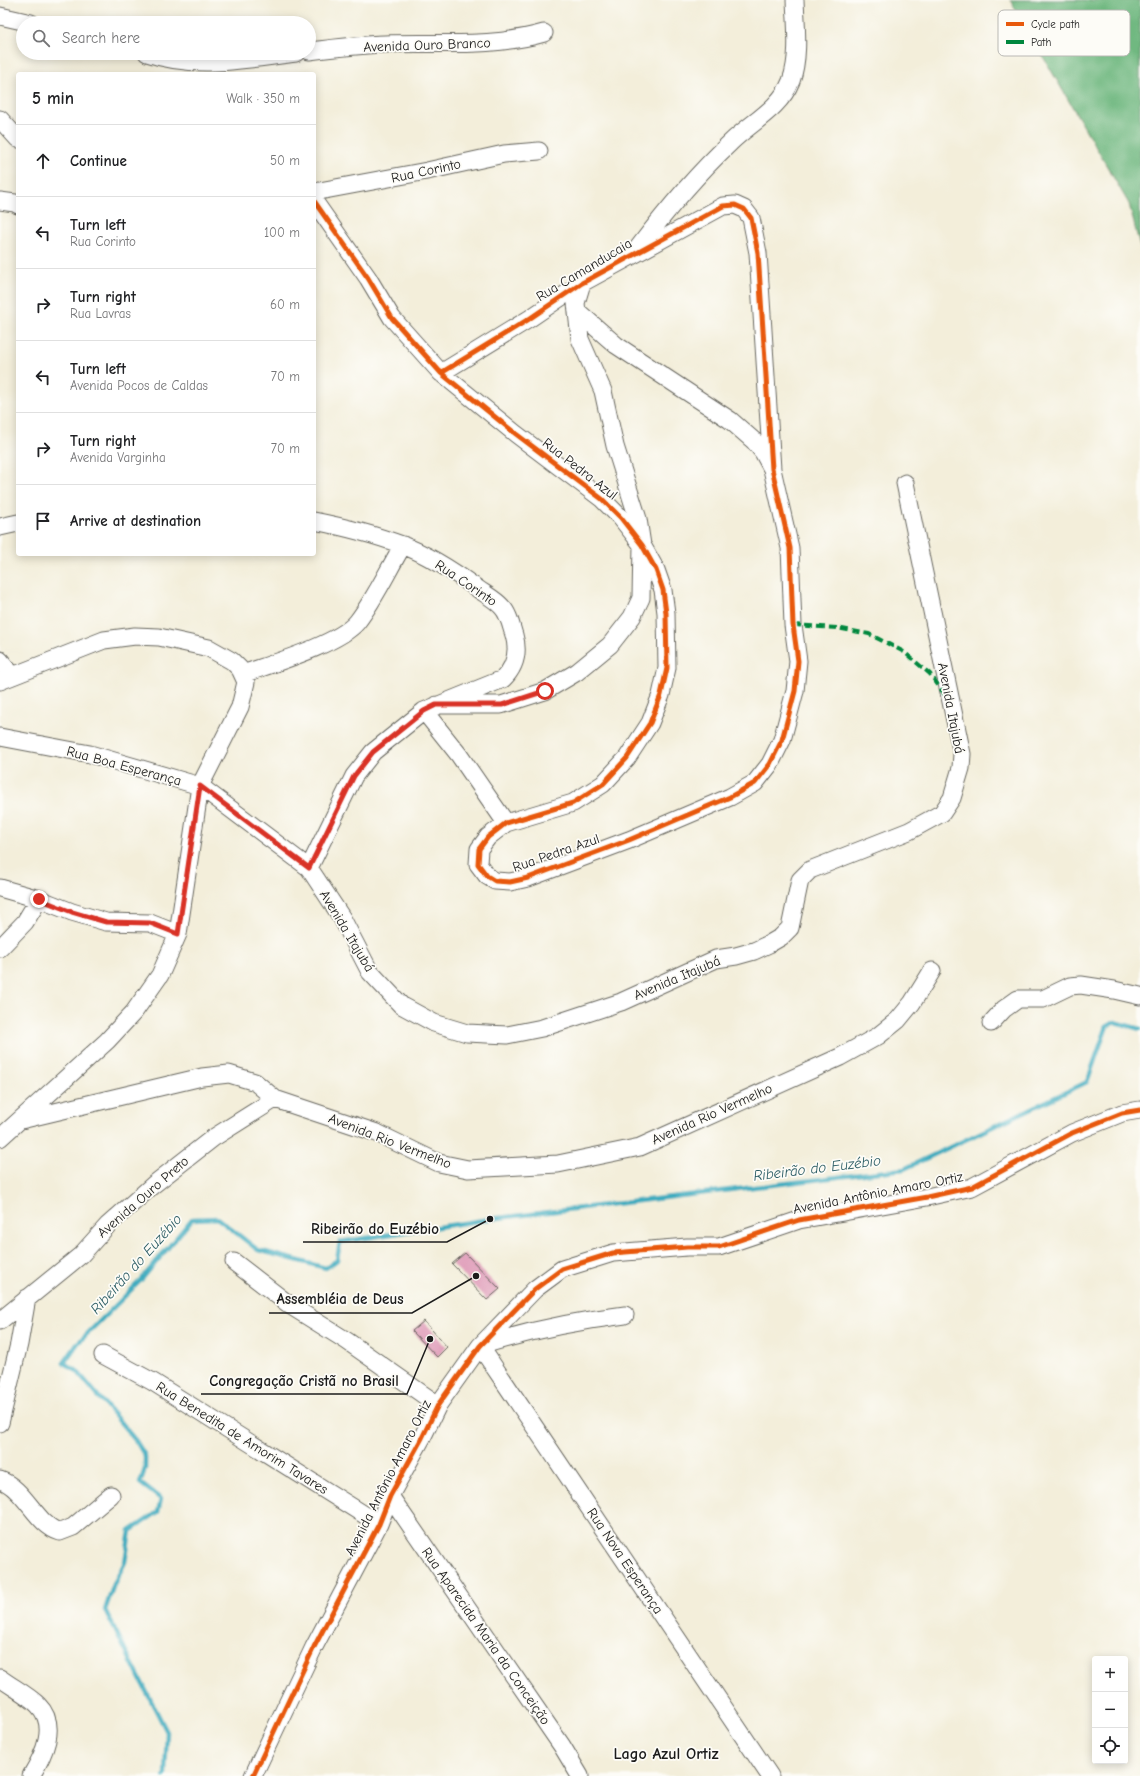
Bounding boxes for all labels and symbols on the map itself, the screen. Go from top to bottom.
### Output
legend [998,10,1130,56]
text: Cycle path [1031,18,1080,31]
street label: Avenida Ouro Branco [363,34,491,56]
text: Path [1031,36,1052,49]
street label: Rua Corinto [390,155,462,187]
street label: Rua Camanducaia [533,235,635,305]
street label: Rua Pedra Azul [539,434,621,504]
street label: Rua Corinto [432,556,500,610]
street label: Avenida Itajubá [934,661,968,755]
route start [536,682,554,700]
street label: Rua Boa Esperança [65,742,183,790]
street label: Rua Pedra Azul [510,830,602,876]
street label: Avenida Itajubá [316,887,378,975]
route end [30,890,48,908]
street label: Avenida Itajubá [631,952,723,1004]
street label: Avenida Rio Vermelho [649,1080,775,1148]
street label: Avenida Rio Vermelho [326,1110,454,1172]
water label: Ribeirão do Euzébio [752,1151,882,1185]
street label: Avenida Ouro Preto [94,1153,192,1241]
street label: Avenida Antônio Amaro Ortiz [791,1168,965,1218]
water label: Ribeirão do Euzébio [86,1210,186,1318]
callout: Ribeirão do Euzébio [303,1215,447,1242]
text: Ribeirão do Euzébio [311,1220,439,1238]
callout: Assembléia de Deus [269,1286,412,1313]
text: Assembléia de Deus [276,1290,404,1308]
callout: Congregação Cristã no Brasil [201,1367,407,1394]
text: Congregação Cristã no Brasil [209,1372,399,1390]
street label: Rua Benedita de Amorim Tavares [153,1378,331,1498]
street label: Avenida Antônio Amaro Ortiz [341,1397,435,1559]
street label: Rua Nova Esperança [583,1505,667,1617]
street label: Rua Aparecida Maria da Conceição [418,1544,554,1728]
district label: Lago Azul Ortiz [613,1745,719,1763]

